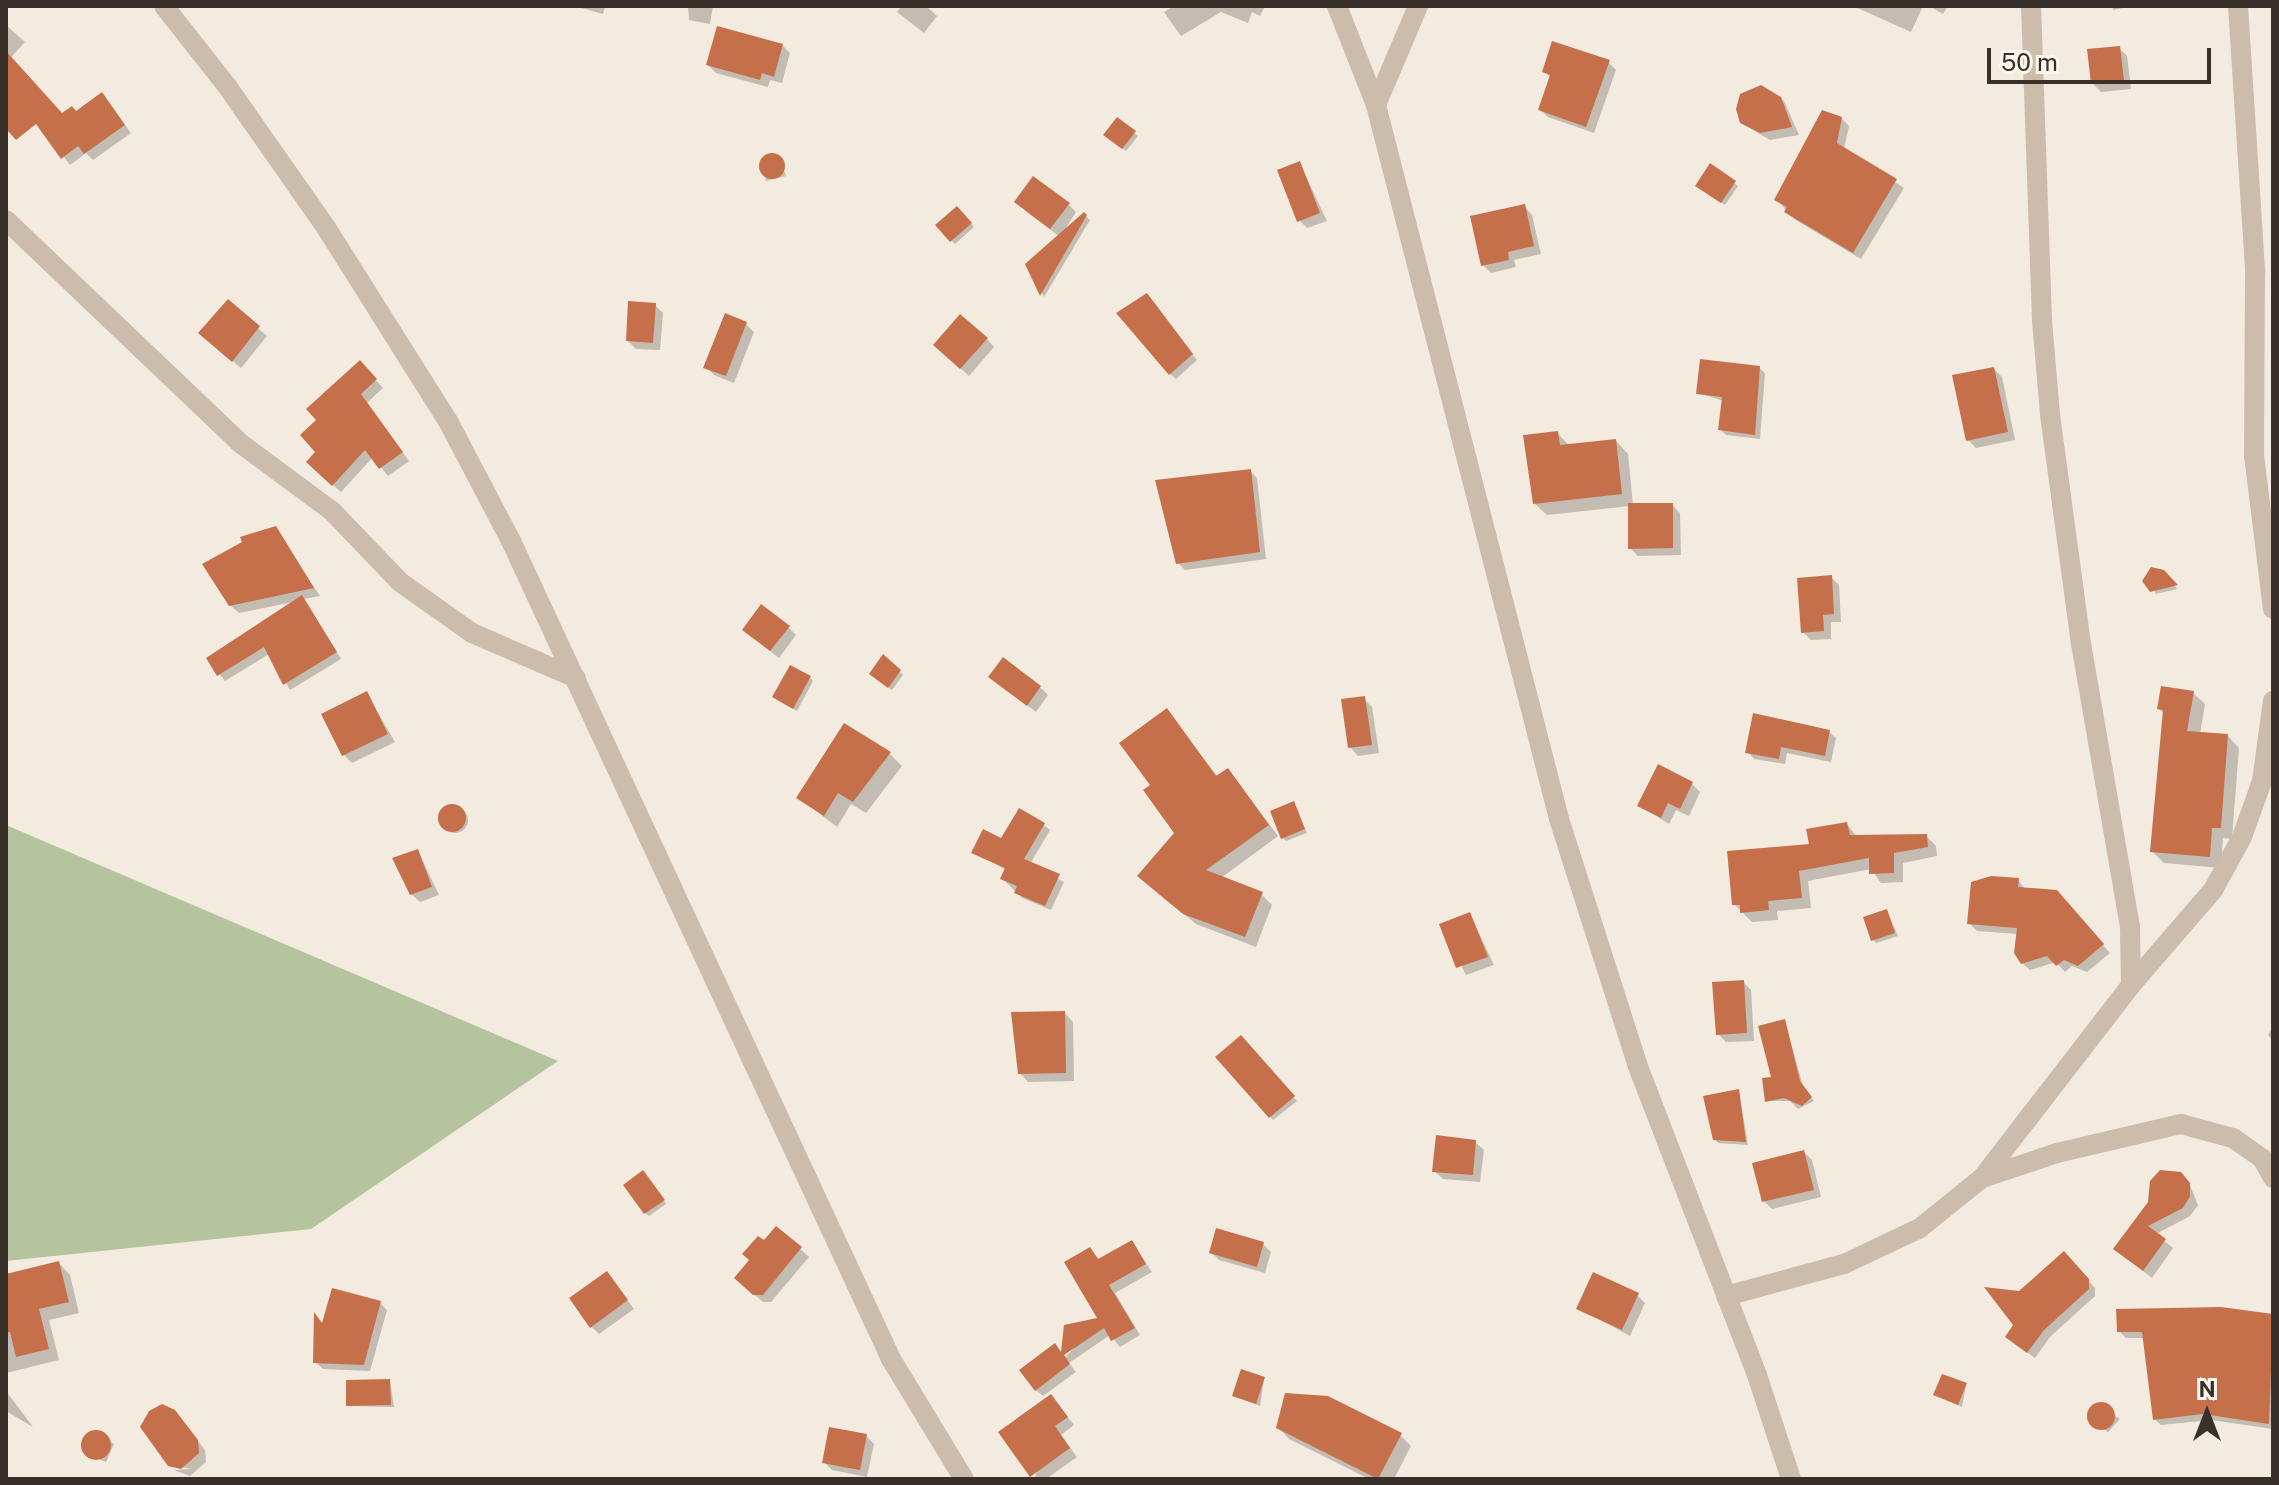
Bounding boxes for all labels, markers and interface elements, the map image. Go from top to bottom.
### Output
scale bar [1991,32,2215,82]
text: 50 m [2001,48,2058,76]
north arrow [2167,1373,2247,1453]
text: N [2198,1376,2216,1402]

